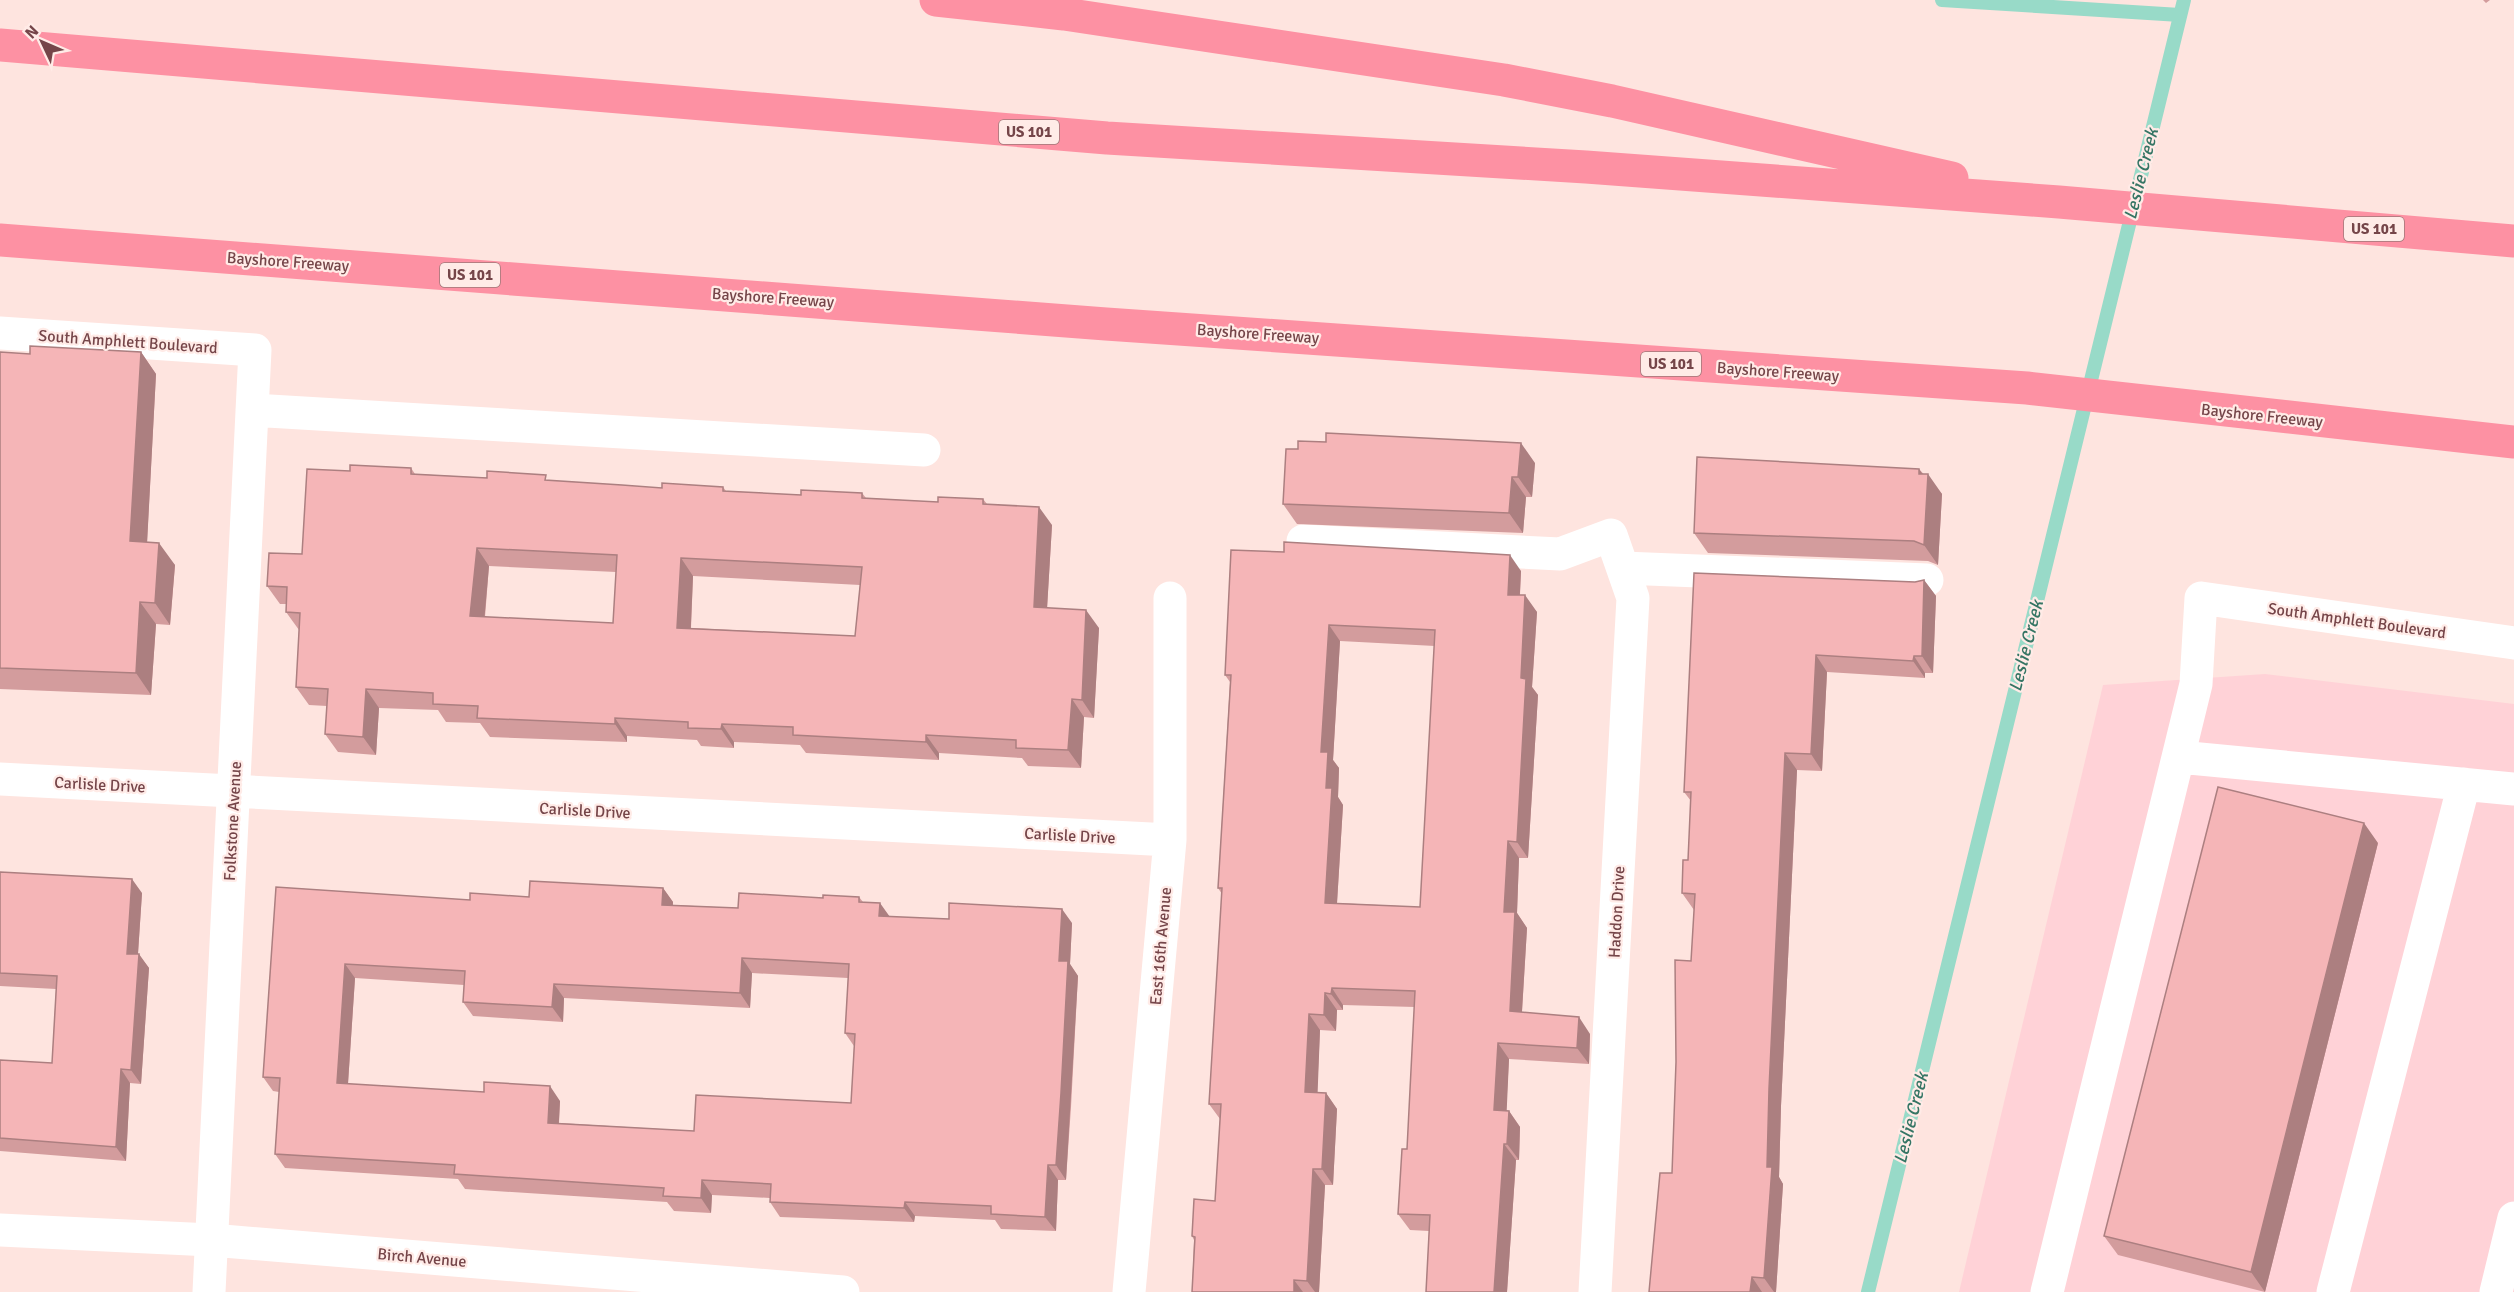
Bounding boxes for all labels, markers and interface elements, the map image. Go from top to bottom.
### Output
north arrow [12,12,72,72]
text: N [21,21,43,43]
road number: US 101 [999,120,1059,144]
water label: Leslie Creek [2119,124,2163,222]
road number: US 101 [2344,217,2404,241]
street label: Bayshore Freeway [226,248,350,276]
road number: US 101 [440,263,500,287]
street label: Bayshore Freeway [711,284,835,312]
street label: Bayshore Freeway [1196,320,1320,348]
street label: South Amphlett Boulevard [38,326,218,358]
road number: US 101 [1641,352,1701,376]
street label: Bayshore Freeway [1716,358,1840,386]
street label: Bayshore Freeway [2200,400,2324,432]
water label: Leslie Creek [2004,596,2048,694]
street label: South Amphlett Boulevard [2267,599,2447,643]
street label: Folkstone Avenue [220,761,246,882]
street label: Carlisle Drive [54,773,146,797]
street label: Carlisle Drive [539,799,631,823]
street label: Carlisle Drive [1024,824,1116,848]
street label: Haddon Drive [1605,866,1629,959]
street label: East 16th Avenue [1146,886,1176,1006]
water label: Leslie Creek [1889,1068,1933,1166]
street label: Birch Avenue [376,1244,467,1272]

